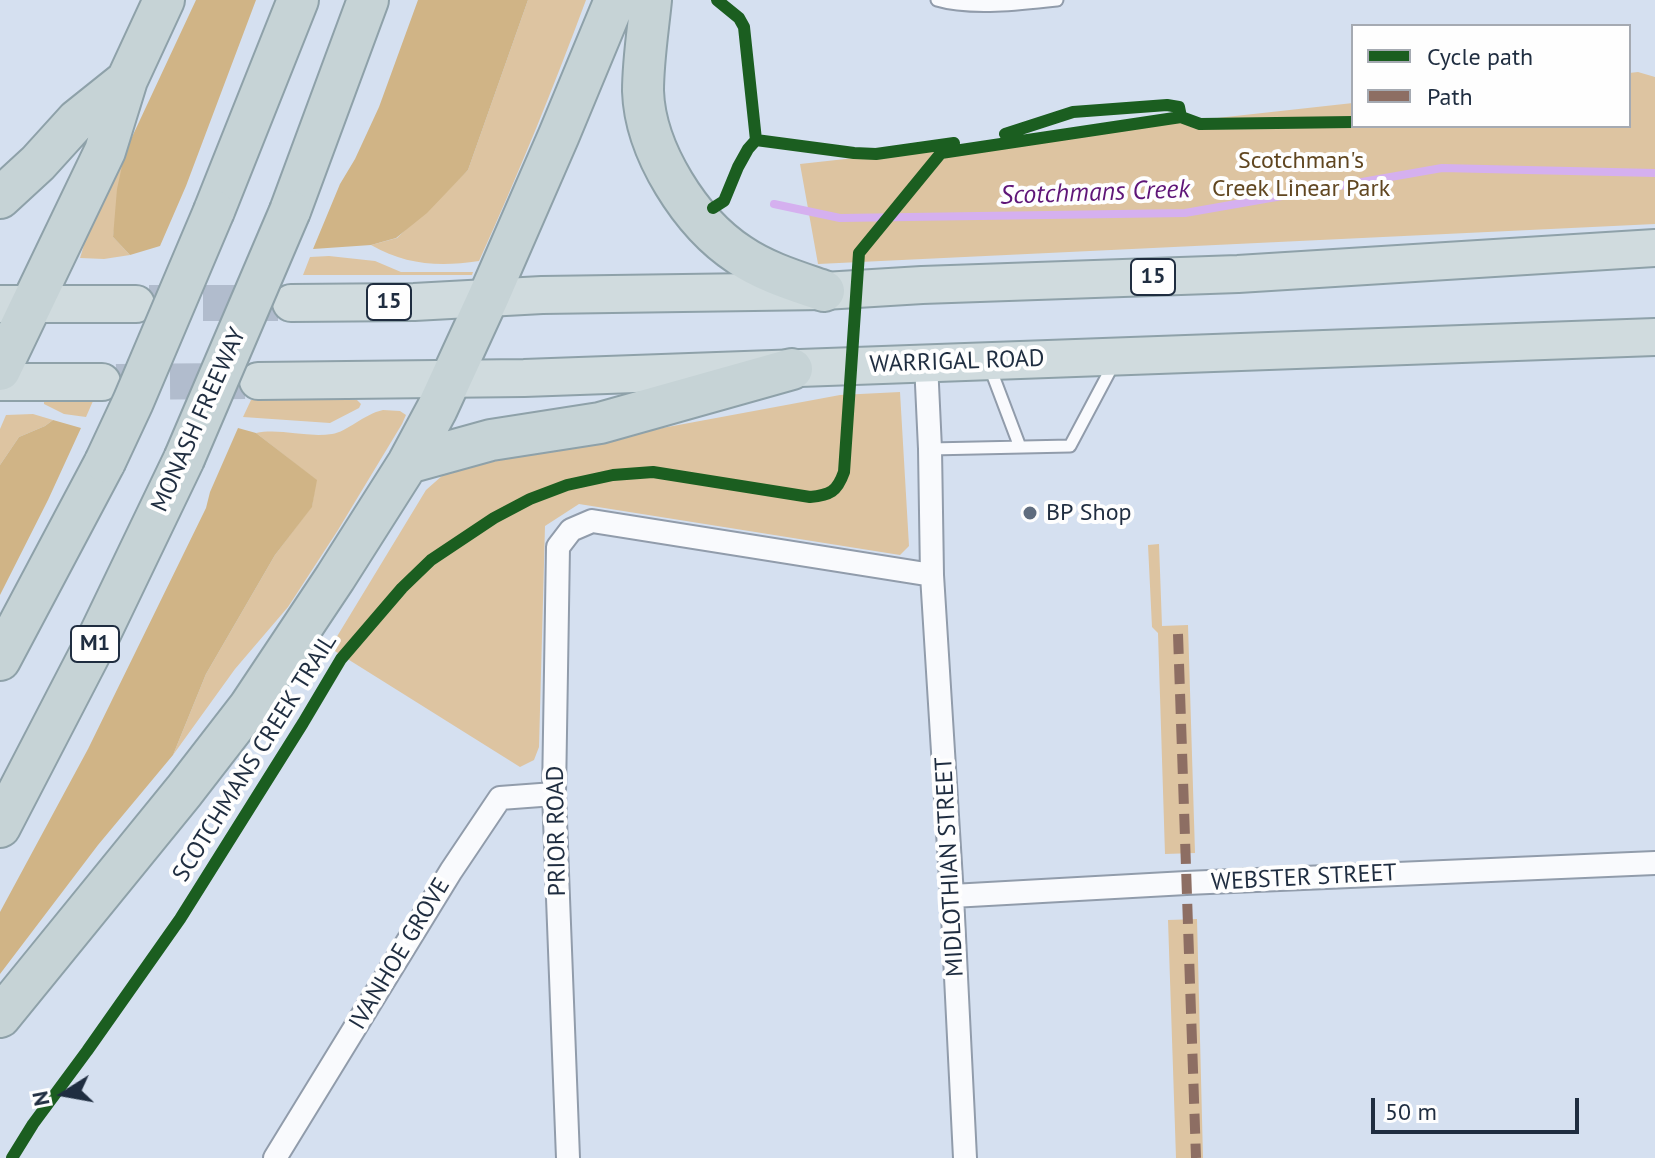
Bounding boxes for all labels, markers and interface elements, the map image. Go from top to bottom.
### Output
legend [1351,24,1631,128]
text: Cycle path [1427,41,1533,72]
text: Path [1427,81,1473,112]
park label: Scotchman's Creek Linear Park [1212,147,1390,203]
water label: Scotchmans Creek [999,174,1191,212]
road number: 15 [1131,259,1175,295]
road number: 15 [367,284,411,320]
street label: MONASH FREEWAY [146,324,252,516]
street label: WARRIGAL ROAD [869,345,1045,379]
place label: BP Shop [1046,499,1132,527]
marker: BP Shop [1021,504,1039,522]
road number: M1 [71,626,119,662]
street label: SCOTCHMANS CREEK TRAIL [167,629,343,887]
street label: MIDLOTHIAN STREET [930,756,970,978]
street label: PRIOR ROAD [541,765,573,897]
street label: WEBSTER STREET [1210,859,1398,897]
street label: IVANHOE GROVE [343,873,457,1035]
north arrow [24,1054,104,1134]
scale bar [1375,1082,1583,1132]
text: N [25,1089,56,1108]
text: 50 m [1385,1096,1437,1127]

